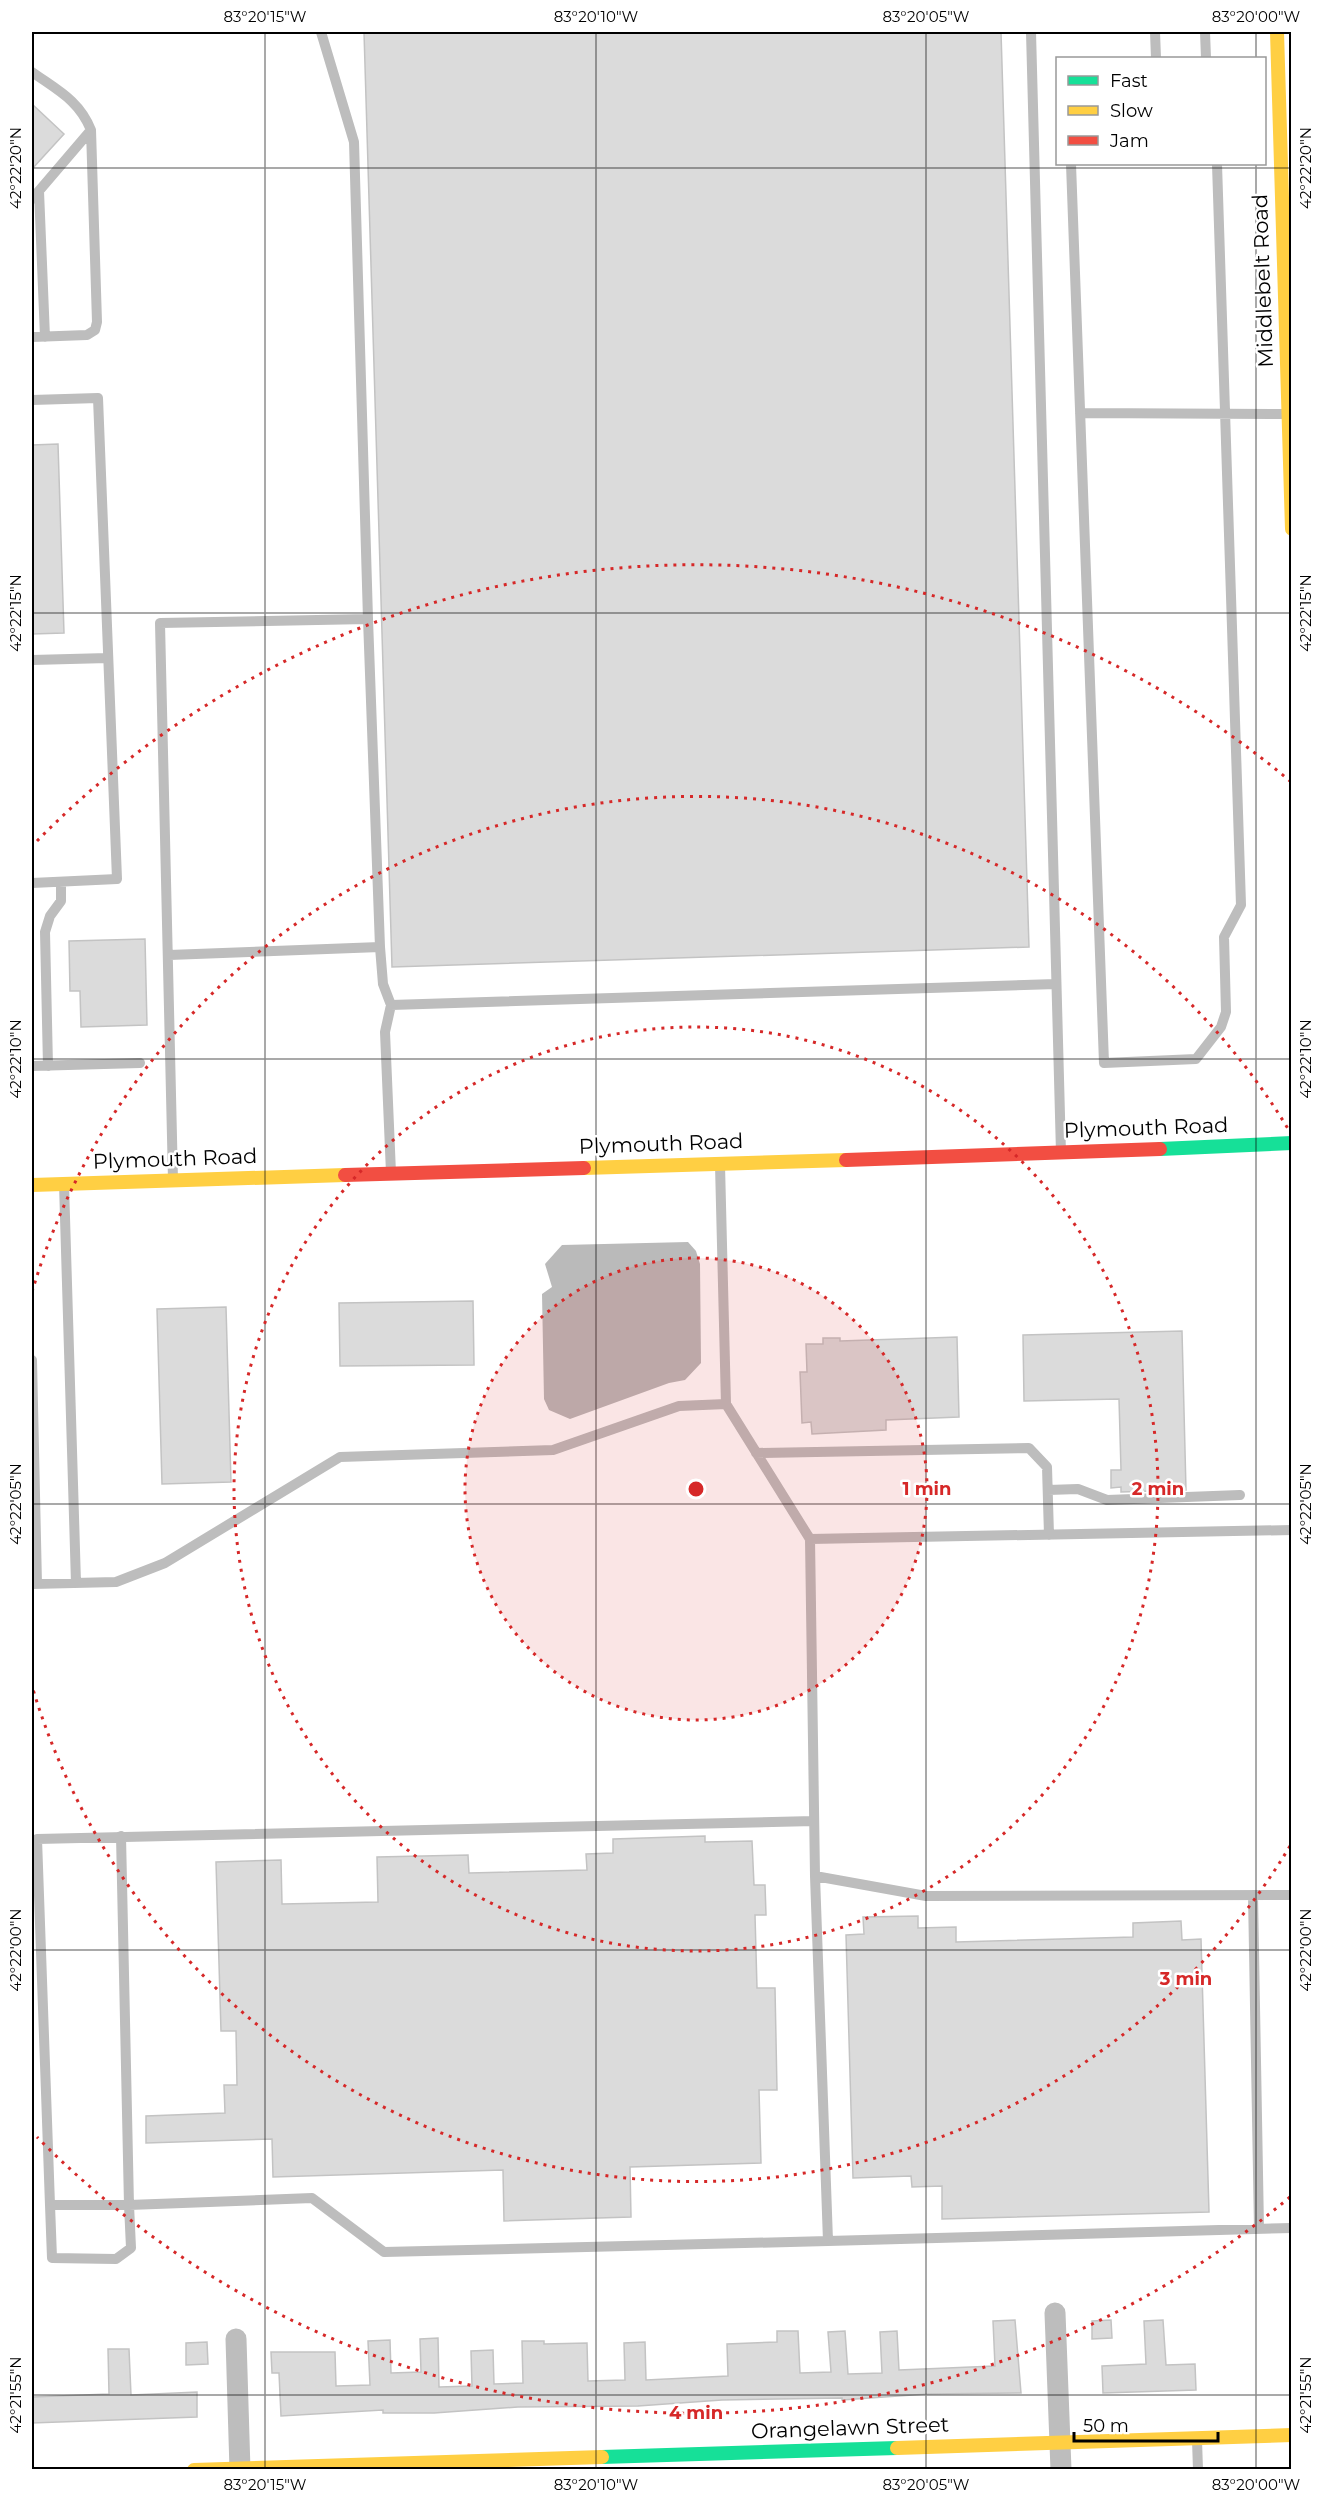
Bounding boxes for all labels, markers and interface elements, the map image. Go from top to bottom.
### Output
text: 83°20'15"W [224,7,307,26]
text: 83°20'10"W [554,7,639,26]
text: 83°20'05"W [883,7,970,26]
text: 83°20'00"W [1212,7,1301,26]
legend [1056,57,1266,165]
text: Fast [1110,70,1148,92]
text: Slow [1110,100,1153,122]
text: 42°22'20"N [6,127,25,209]
text: 42°22'20"N [1296,127,1315,209]
text: Jam [1109,130,1149,152]
street label: Middlebelt Road [1247,194,1278,368]
text: 42°22'15"N [6,574,25,652]
text: 42°22'15"N [1296,574,1315,652]
text: 42°22'10"N [6,1019,25,1099]
text: 42°22'10"N [1296,1019,1315,1099]
street label: Plymouth Road [1063,1112,1229,1143]
street label: Plymouth Road [578,1128,744,1159]
street label: Plymouth Road [92,1143,258,1174]
text: 42°22'05"N [6,1463,25,1545]
text: 42°22'05"N [1296,1463,1315,1545]
text: 1 min [903,1478,951,1500]
text: 2 min [1132,1478,1184,1500]
centre of rings [686,1479,706,1499]
text: 42°22'00"N [6,1908,25,1992]
text: 42°22'00"N [1296,1908,1315,1992]
text: 3 min [1159,1968,1212,1990]
text: 42°21'55"N [6,2357,25,2433]
text: 42°21'55"N [1296,2357,1315,2433]
text: 4 min [669,2402,723,2424]
scale bar [1074,2405,1218,2443]
street label: Orangelawn Street [750,2412,950,2443]
text: 50 m [1083,2415,1129,2437]
text: 83°20'15"W [224,2475,307,2494]
text: 83°20'10"W [554,2475,639,2494]
text: 83°20'05"W [883,2475,970,2494]
text: 83°20'00"W [1212,2475,1301,2494]

